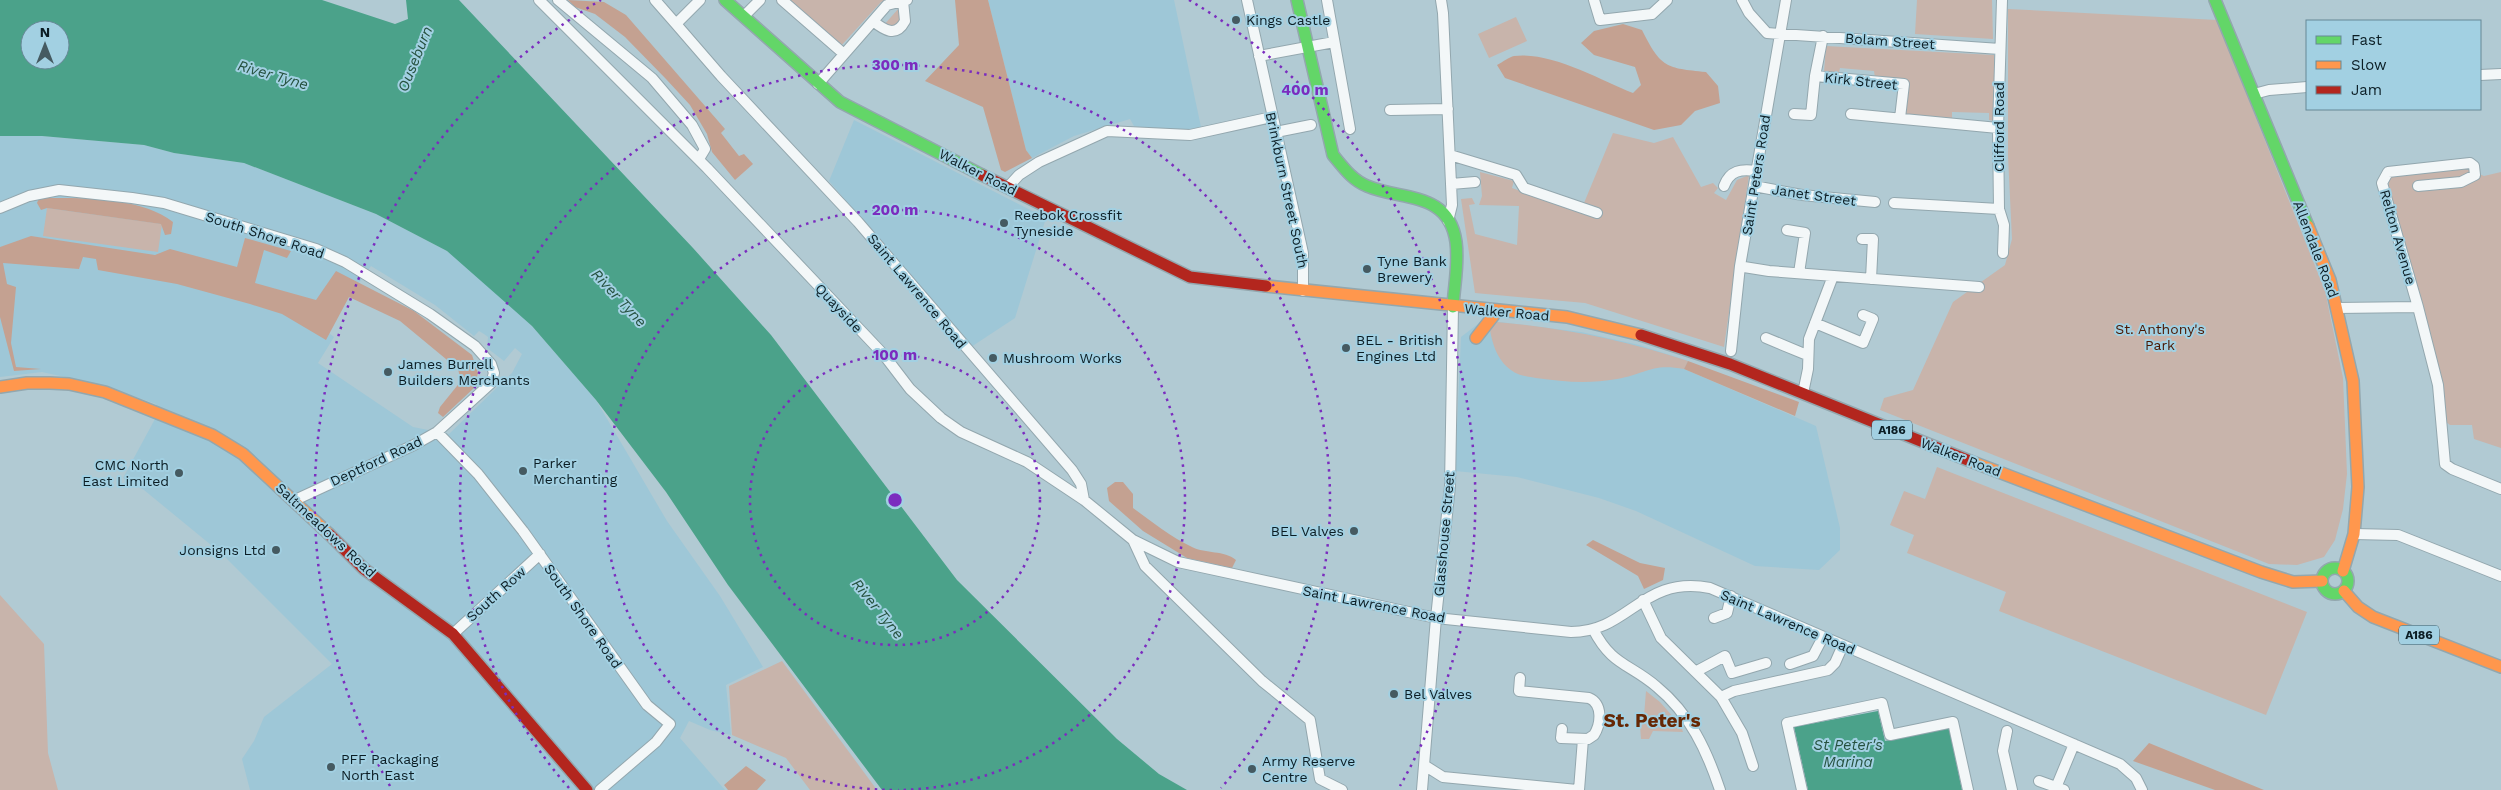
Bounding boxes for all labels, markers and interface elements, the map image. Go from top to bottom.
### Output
place label: Kings Castle [1246,12,1330,28]
marker: Kings Castle [1230,14,1242,26]
north arrow [20,20,70,70]
legend [2306,20,2481,110]
text: N [40,24,50,40]
water label: Ouseburn [394,24,436,94]
street label: Bolam Street [1845,30,1936,52]
text: Fast [2351,31,2383,49]
water label: River Tyne [236,56,310,94]
text: 300 m [872,56,918,74]
text: Slow [2351,56,2387,74]
street label: Kirk Street [1824,69,1898,93]
text: 400 m [1281,81,1329,99]
text: Jam [2351,81,2382,99]
street label: Clifford Road [1991,82,2007,172]
street label: Brinkburn Street South [1263,110,1311,270]
street label: Saint Peters Road [1739,114,1773,236]
street label: Walker Road [936,146,1020,198]
street label: Janet Street [1771,181,1857,209]
street label: Relton Avenue [2377,188,2419,286]
street label: Allendale Road [2290,198,2342,300]
text: 200 m [872,201,918,219]
place label: Reebok Crossfit Tyneside [1014,207,1122,239]
street label: South Shore Road [204,208,326,262]
marker: Reebok Crossfit Tyneside [998,217,1010,229]
street label: Saint Lawrence Road [864,230,970,352]
place label: Tyne Bank Brewery [1377,253,1447,285]
marker: Tyne Bank Brewery [1361,263,1373,275]
water label: River Tyne [588,265,650,331]
street label: Quayside [812,280,866,336]
street label: Walker Road [1464,300,1550,324]
park label: St. Anthony's Park [2115,321,2205,353]
place label: BEL - British Engines Ltd [1356,332,1443,364]
marker: BEL - British Engines Ltd [1340,342,1352,354]
text: 100 m [873,346,917,364]
place label: Mushroom Works [1003,350,1122,366]
marker: Mushroom Works [987,352,999,364]
place label: James Burrell Builders Merchants [398,356,530,388]
marker: James Burrell Builders Merchants [382,366,394,378]
road number: A186 [1872,420,1912,440]
street label: Deptford Road [328,433,424,489]
street label: Walker Road [1918,434,2004,480]
place label: Parker Merchanting [533,455,618,487]
place label: CMC North East Limited [82,457,169,489]
marker: Parker Merchanting [517,465,529,477]
marker: CMC North East Limited [173,467,185,479]
street label: Glasshouse Street [1431,471,1457,597]
street label: Saltmeadows Road [273,480,379,580]
centre of rings [886,491,904,509]
place label: BEL Valves [1271,523,1344,539]
marker: BEL Valves [1348,525,1360,537]
place label: Jonsigns Ltd [179,542,266,558]
marker: Jonsigns Ltd [270,544,282,556]
street label: South Shore Road [541,561,625,671]
street label: South Row [463,563,529,625]
water label: River Tyne [848,575,908,643]
street label: Saint Lawrence Road [1301,582,1447,626]
street label: Saint Lawrence Road [1718,586,1858,658]
road number: A186 [2399,626,2439,644]
place label: Bel Valves [1404,686,1472,702]
marker: Bel Valves [1388,688,1400,700]
district label: St. Peter's [1603,709,1701,732]
water label: St Peter's Marina [1813,736,1883,771]
place label: PFF Packaging North East [341,751,439,783]
place label: Army Reserve Centre [1262,753,1355,785]
marker: PFF Packaging North East [325,761,337,773]
marker: Army Reserve Centre [1246,763,1258,775]

